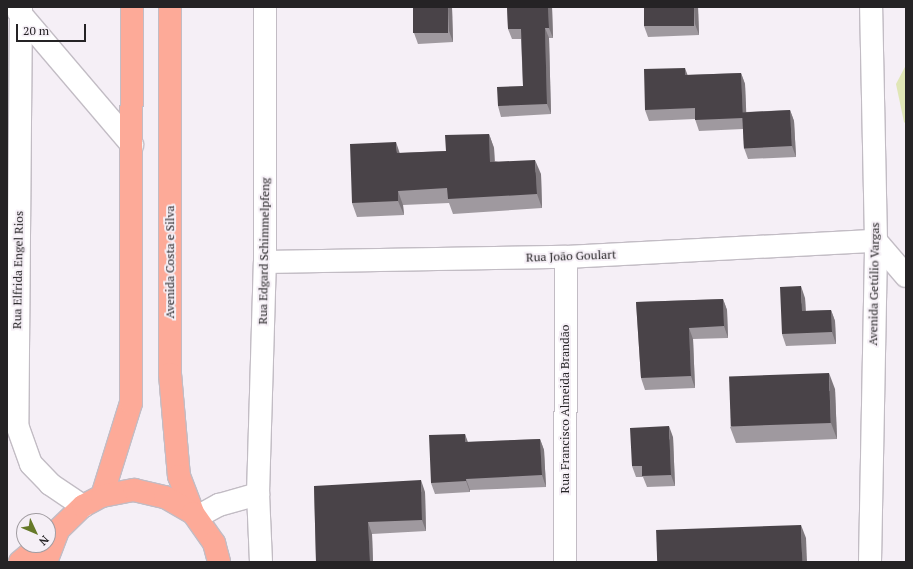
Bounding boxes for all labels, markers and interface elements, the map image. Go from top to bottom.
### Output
scale bar [18,16,88,42]
text: 20 m [23,23,49,38]
street label: Rua Edgard Schimmelpfeng [256,177,272,325]
street label: Avenida Costa e Silva [163,205,177,319]
street label: Rua Elfrida Engel Rios [10,211,26,329]
street label: Avenida Getúlio Vargas [866,222,882,346]
street label: Rua João Goulart [526,247,616,265]
street label: Rua Francisco Almeida Brandão [558,324,572,494]
north arrow [16,513,56,553]
text: N [36,533,52,549]

